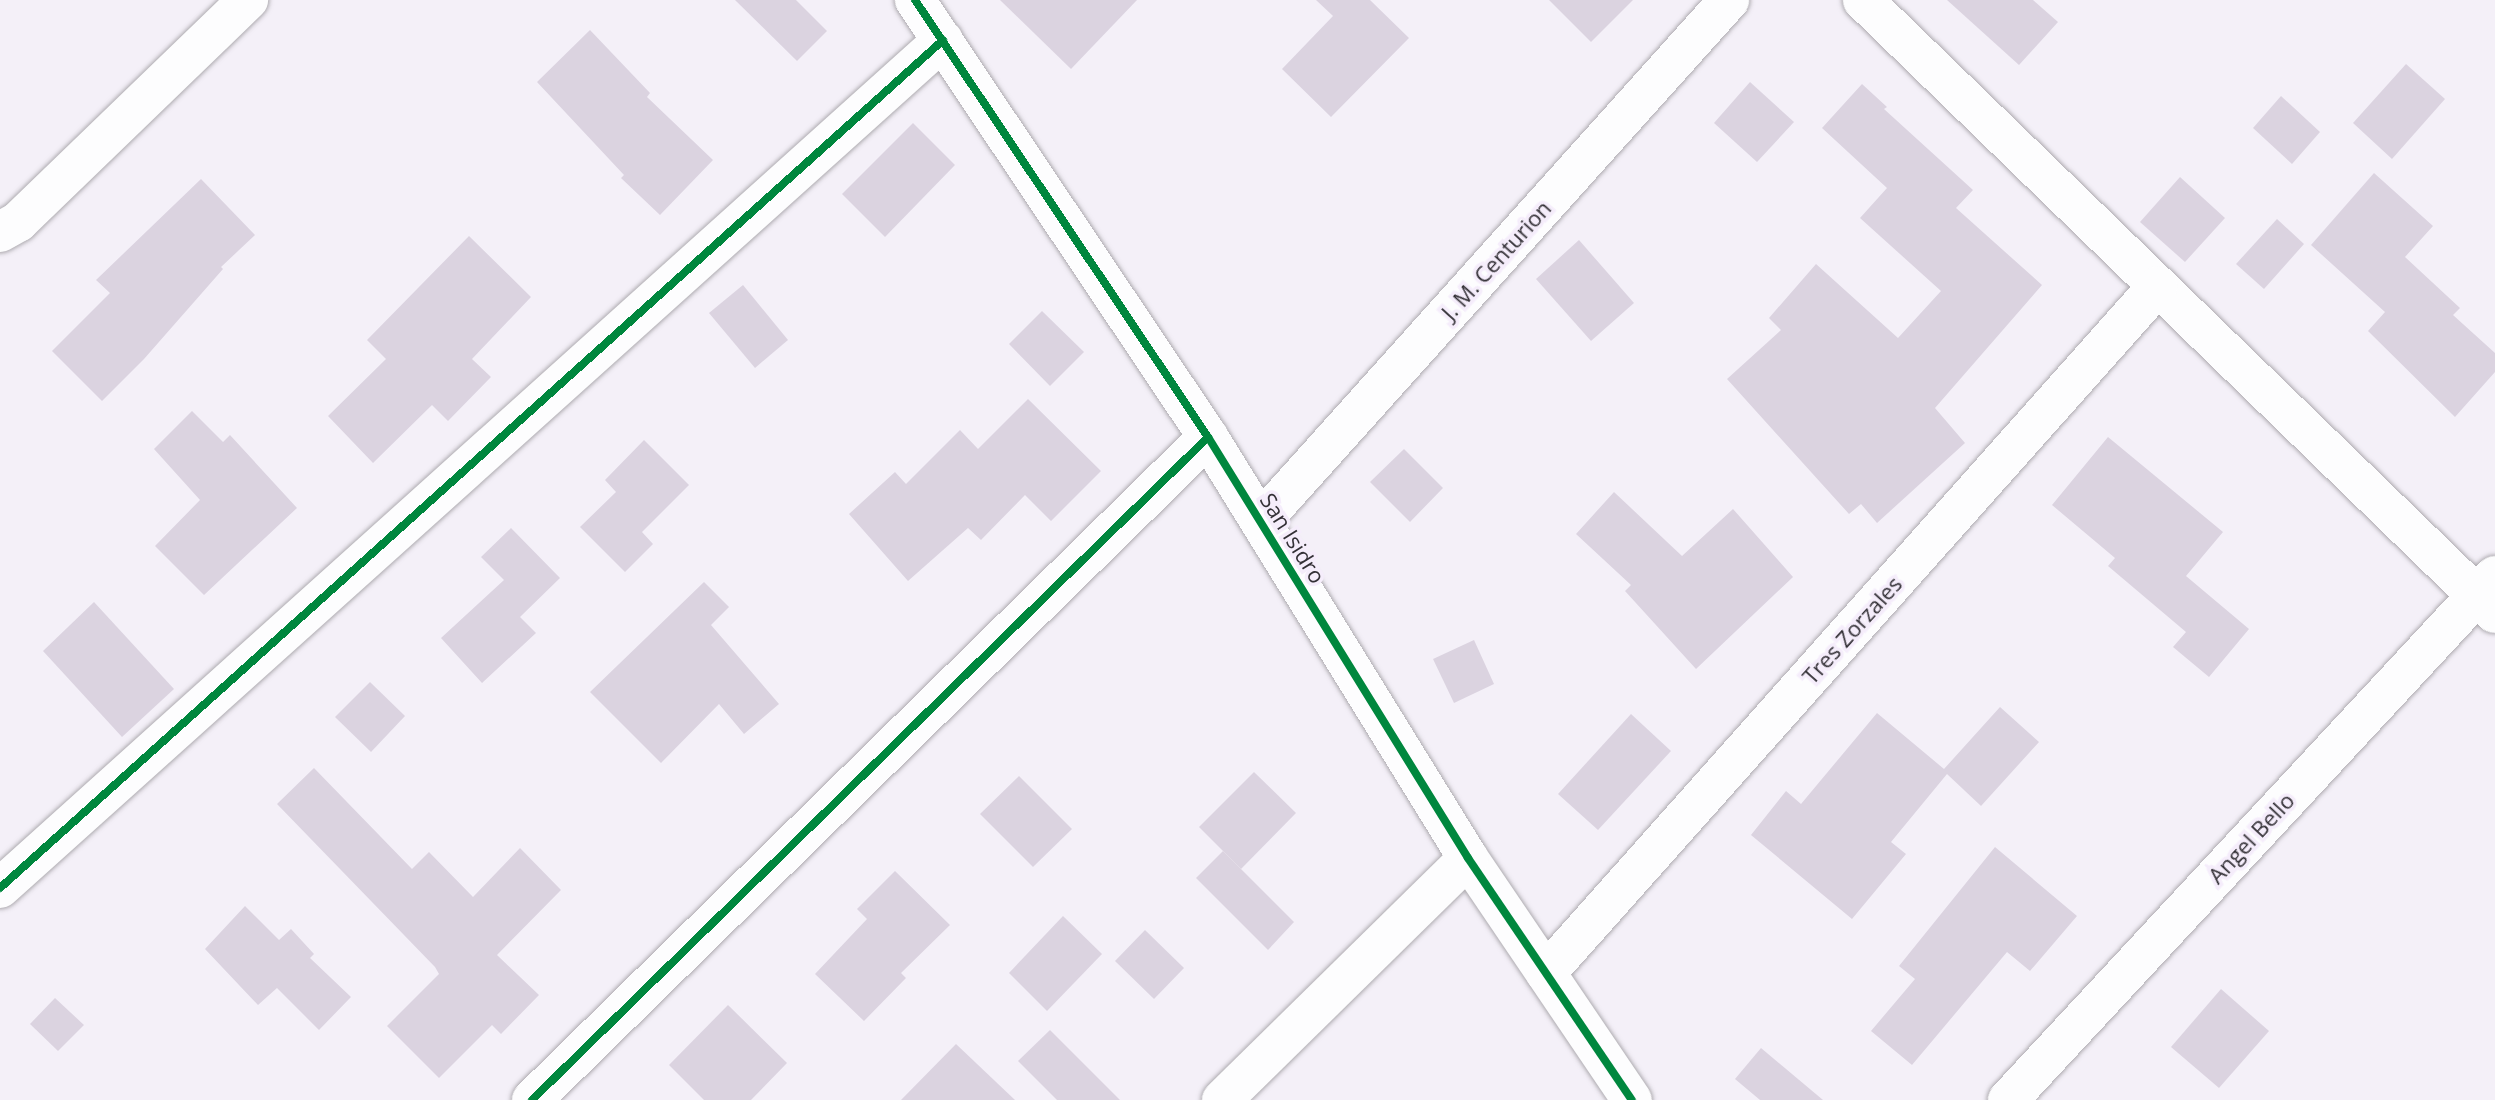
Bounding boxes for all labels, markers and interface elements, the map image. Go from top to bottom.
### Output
street label: J. M. Centurion [1436,195,1556,325]
street label: San Isidro [1255,488,1331,588]
street label: Tres Zorzales [1797,571,1907,689]
street label: Angel Bello [2203,787,2299,889]

